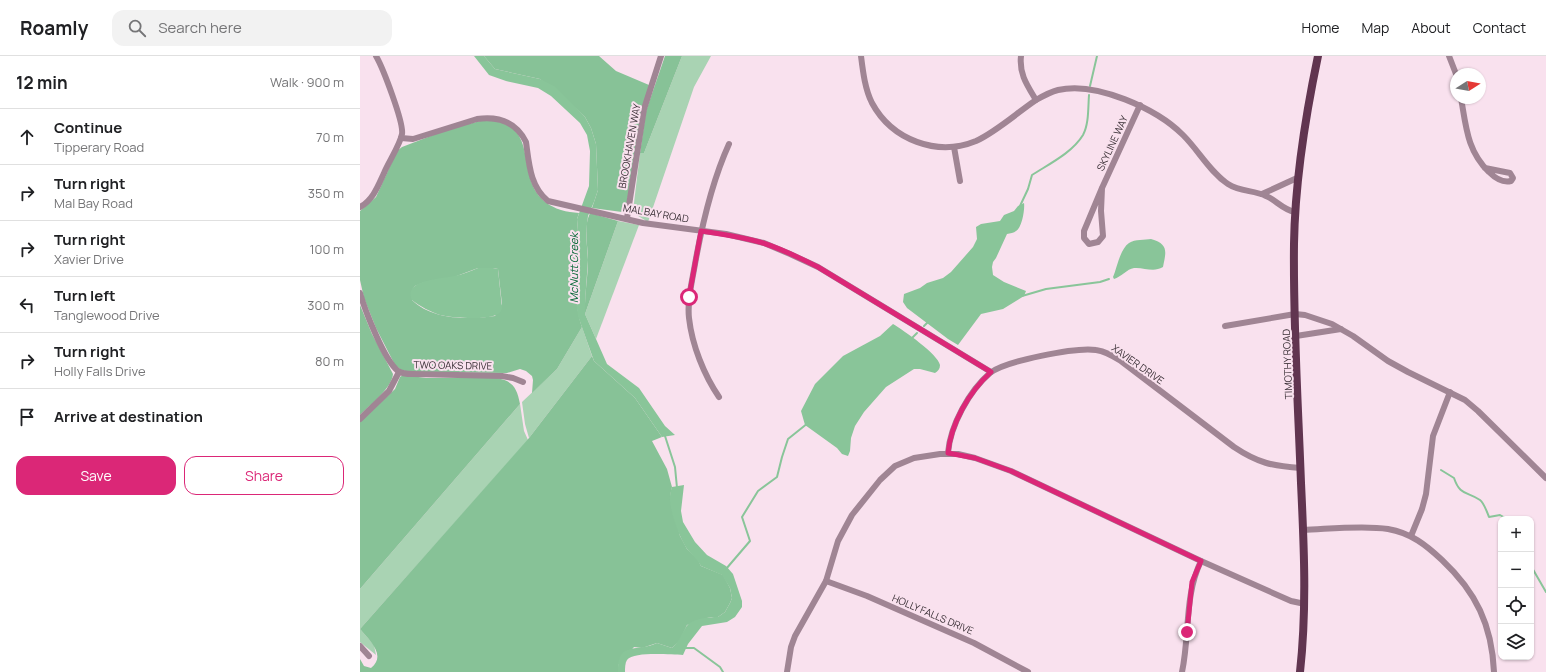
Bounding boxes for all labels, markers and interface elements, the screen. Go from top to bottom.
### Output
search box [112,10,392,46]
text: Roamly [20,15,88,41]
icon: search [126,17,148,39]
text: Search here [158,17,242,38]
text: Home [1302,18,1339,37]
text: Map [1361,18,1389,37]
text: About [1411,18,1451,37]
text: Contact [1473,18,1526,37]
north arrow [1450,68,1486,104]
text: 12 min [16,71,68,94]
text: Walk · 900 m [270,73,344,91]
street label: BROOKHAVEN WAY [615,102,643,189]
street label: SKYLINE WAY [1093,113,1131,173]
text: Continue [54,117,122,138]
icon: ahead [16,126,38,148]
text: 70 m [316,128,344,146]
text: Tipperary Road [54,138,144,156]
text: Turn right [54,173,125,194]
icon: right [16,182,38,204]
text: 350 m [308,184,344,202]
text: Mal Bay Road [54,194,133,212]
street label: MAL BAY ROAD [622,200,690,226]
text: Turn right [54,229,125,250]
water label: McNutt Creek [566,232,581,303]
icon: right [16,238,38,260]
text: 100 m [309,240,344,258]
text: Xavier Drive [54,250,124,268]
text: Turn left [54,285,116,306]
route start [680,288,698,306]
icon: left [16,294,38,316]
text: 300 m [307,296,344,314]
text: Tanglewood Drive [54,306,160,324]
street label: TIMOTHY ROAD [1279,328,1295,399]
text: Turn right [54,341,125,362]
street label: XAVIER DRIVE [1109,341,1167,387]
icon: right [16,350,38,372]
text: 80 m [315,352,344,370]
street label: TWO OAKS DRIVE [414,357,493,373]
text: Holly Falls Drive [54,362,146,380]
icon: arrive [16,406,38,428]
text: Arrive at destination [54,406,203,427]
button: Save [16,456,176,495]
button: Share [184,456,344,495]
map controls [1498,516,1534,660]
button: + [1498,516,1534,552]
button: − [1498,552,1534,588]
button: locate [1498,588,1534,624]
street label: HOLLY FALLS DRIVE [890,591,976,638]
route end [1178,623,1196,641]
button: layers [1498,624,1534,660]

